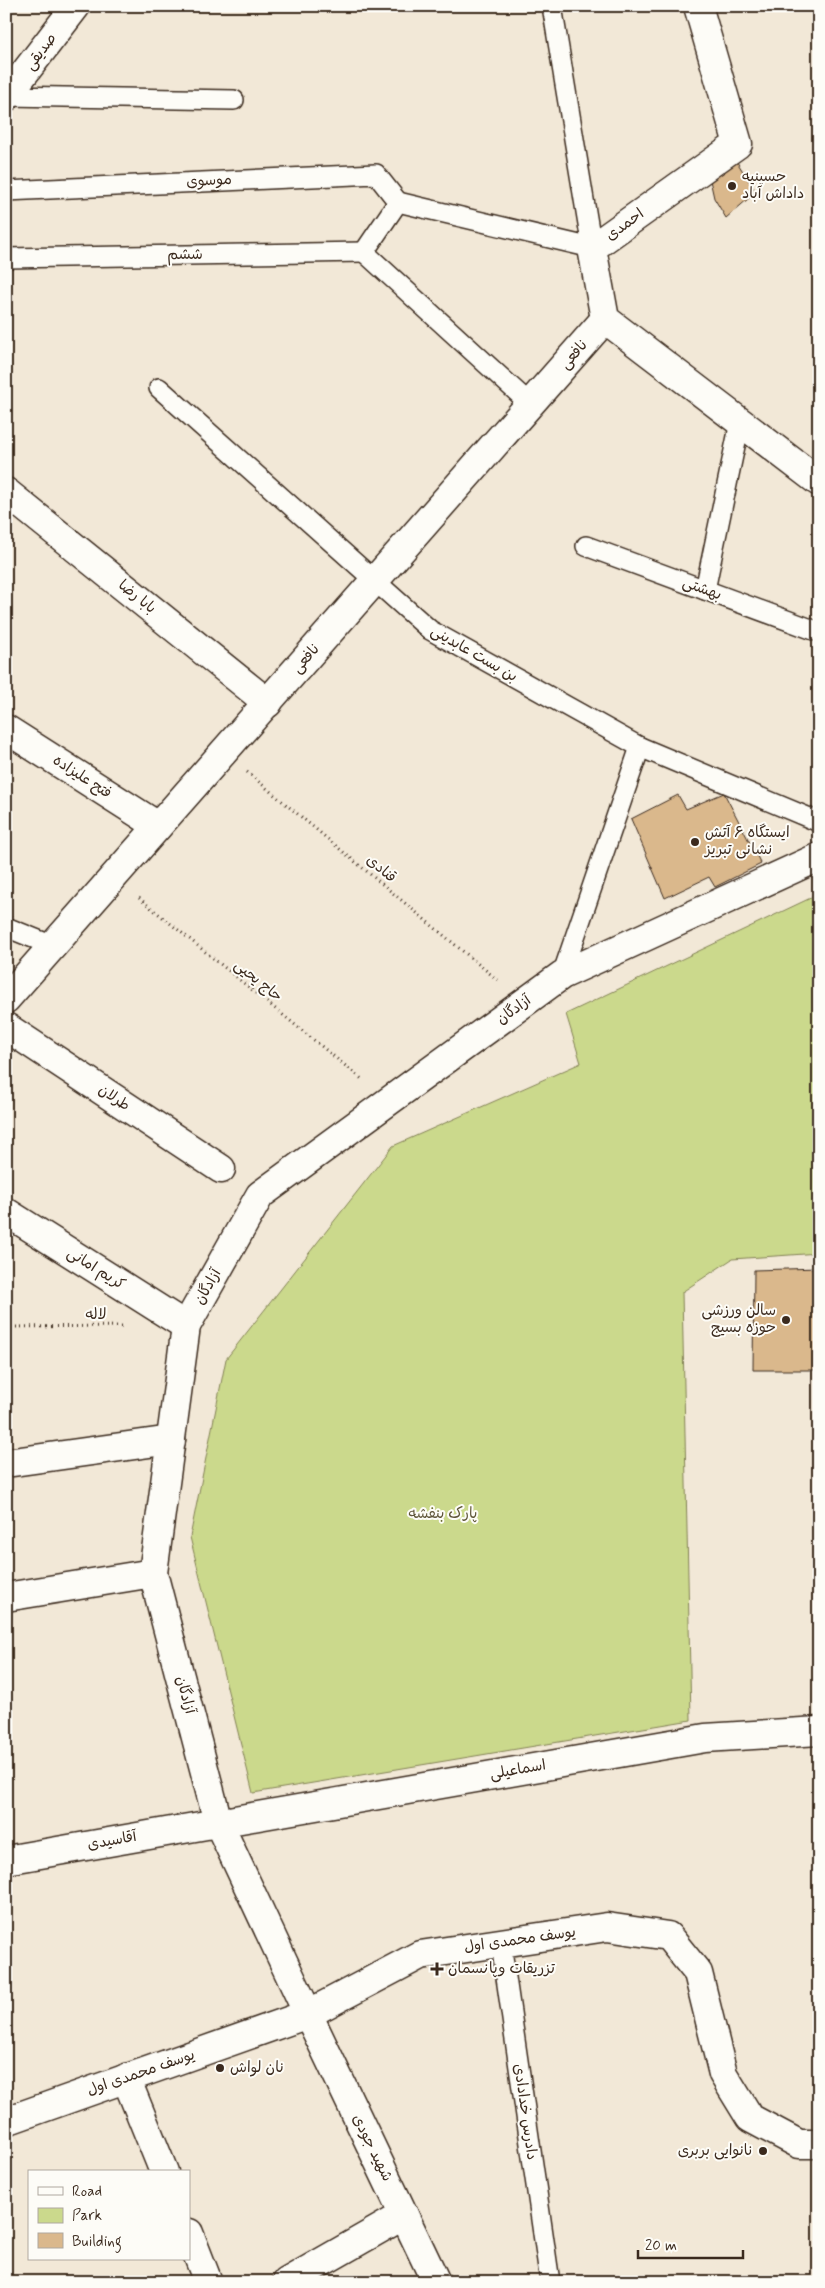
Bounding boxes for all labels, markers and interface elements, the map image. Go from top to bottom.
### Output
street label: صدیقی [20,29,62,75]
place label: حسینیه داداش آباد [742,167,804,204]
street label: موسوی [186,170,232,192]
marker: حسینیه داداش آباد [726,180,738,192]
street label: احمدی [602,204,648,246]
street label: ششم [167,245,203,266]
street label: نافعی [556,336,592,374]
street label: بهشتی [680,573,724,605]
street label: بابا رضا [114,576,160,618]
street label: بن بست عابدینی [427,621,521,687]
street label: نافعی [288,640,324,678]
street label: فتح علیزاده [49,751,115,803]
place label: ایستگاه ۶ آتش نشانی تبریز [703,823,790,860]
marker: ایستگاه ۶ آتش نشانی تبریز [689,836,701,848]
street label: قنادی [362,850,400,888]
street label: حاج یحیی [230,955,286,1007]
street label: آزادگان [493,990,536,1029]
street label: طرلان [94,1080,134,1116]
street label: کریم امانی [63,1243,129,1296]
street label: آزادگان [190,1264,227,1309]
place label: سالن ورزشی حوزه بسیج [702,1301,776,1338]
street label: لاله [85,1305,107,1325]
marker: سالن ورزشی حوزه بسیج [780,1314,792,1326]
park label: پارک بنفشه [409,1504,477,1524]
street label: آزادگان [170,1674,200,1717]
street label: اسماعیلی [488,1755,548,1785]
street label: آقاسیدی [86,1827,139,1855]
street label: یوسف محمدی اول [463,1922,577,1958]
place label: تزریقات وپانسمان [448,1959,555,1979]
marker: تزریقات وپانسمان [430,1962,444,1976]
street label: یوسف محمدی اول [84,2045,198,2101]
place label: نان لواش [230,2058,284,2078]
marker: نان لواش [214,2062,226,2074]
street label: دادرس خدادادی [508,2063,542,2161]
street label: شهید جودی [347,2111,397,2185]
place label: نانوایی بربری [678,2141,753,2161]
marker: نانوایی بربری [757,2145,769,2157]
legend [28,2170,190,2260]
text: Road [72,2182,102,2202]
text: Park [72,2206,102,2226]
scale bar [638,2228,742,2260]
text: Building [72,2232,122,2253]
text: 20 m [645,2236,677,2256]

